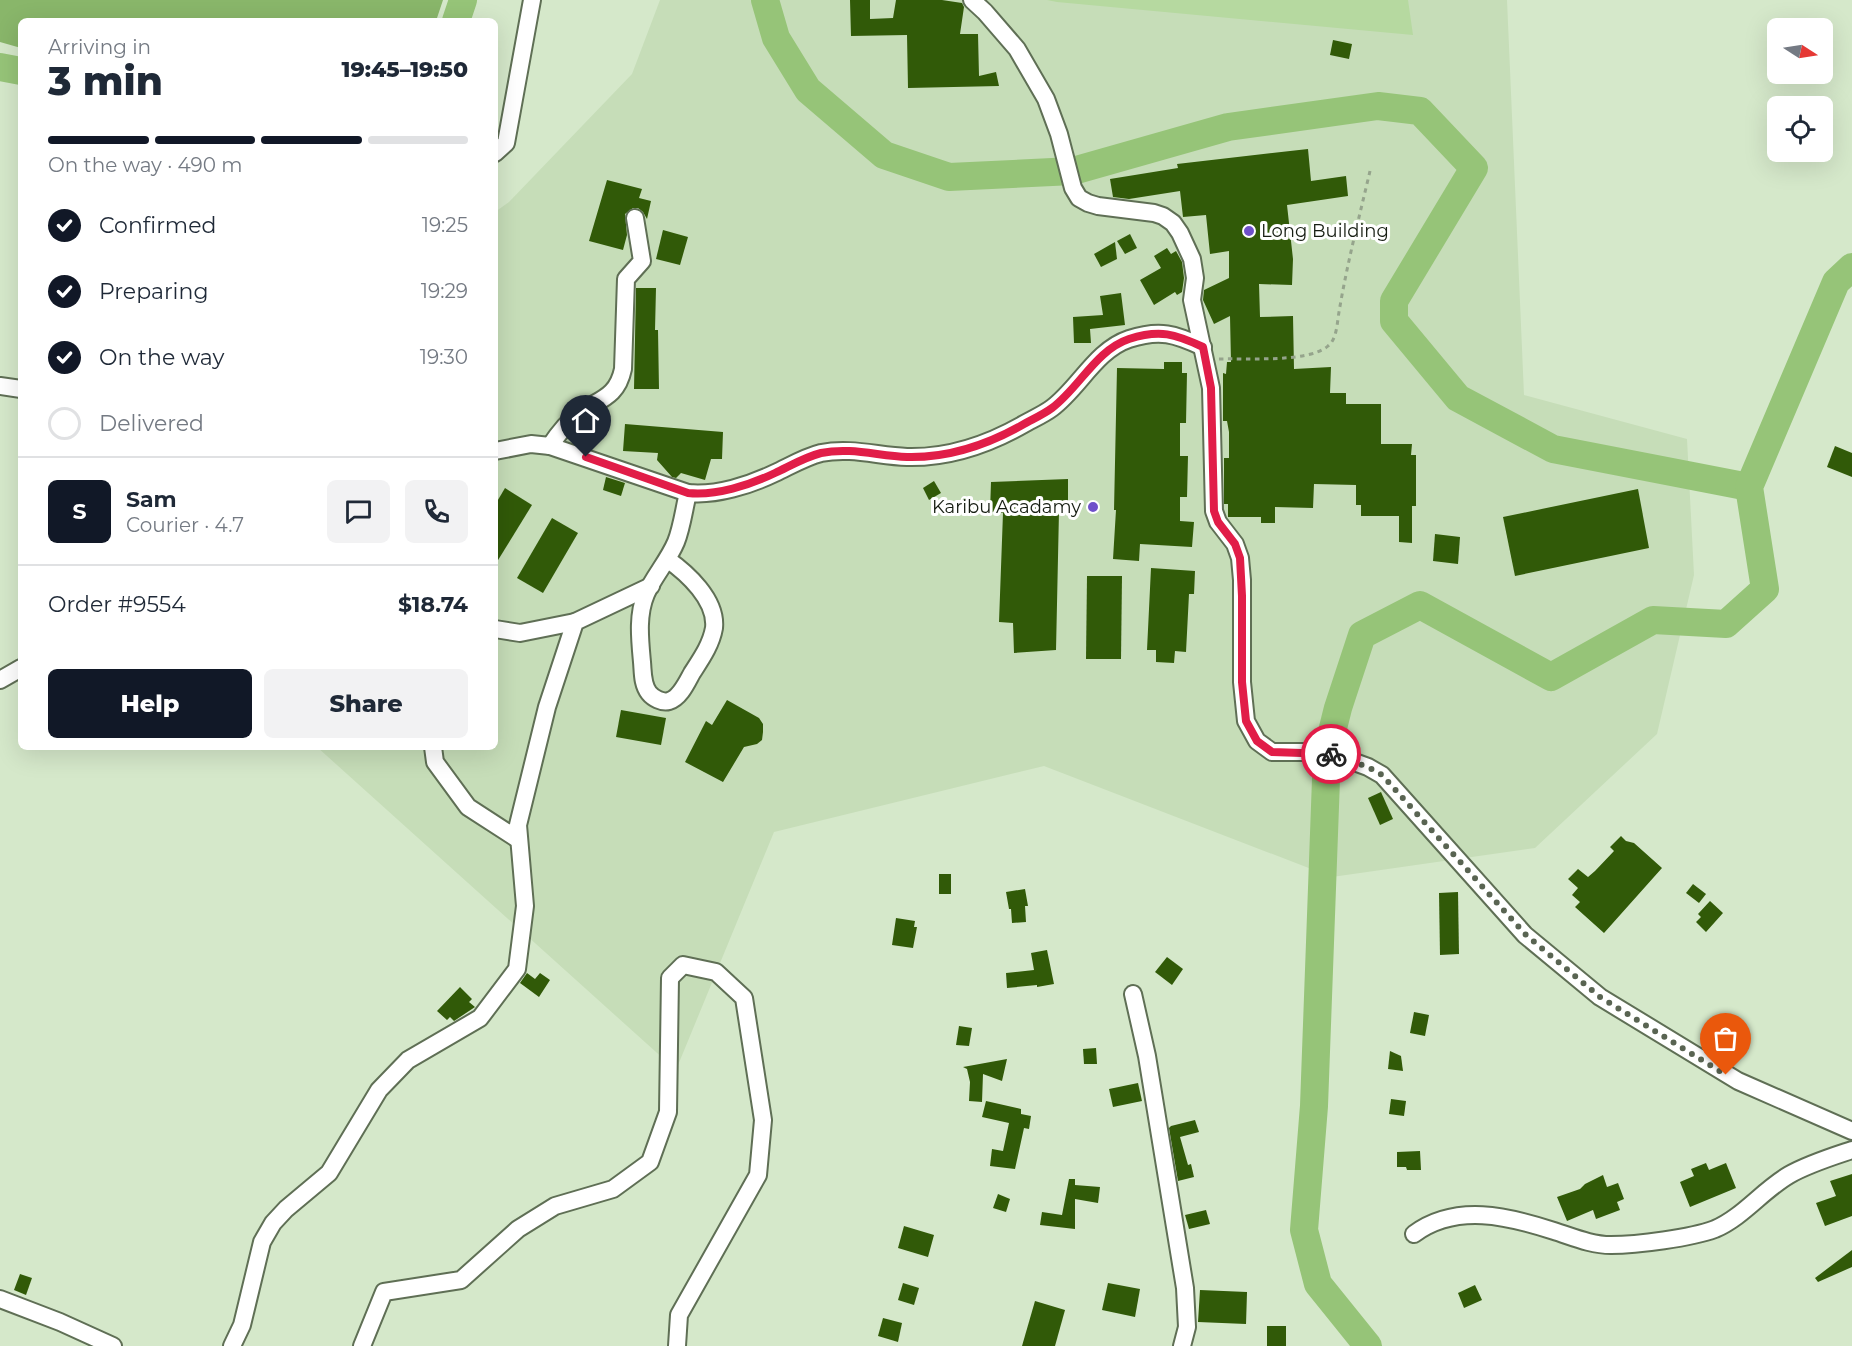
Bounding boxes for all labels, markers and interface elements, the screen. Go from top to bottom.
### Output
north arrow [1767,18,1833,84]
map controls [1767,18,1833,162]
text: Arriving in [48,35,151,59]
text: 19:45–19:50 [342,56,468,83]
text: 3 min [48,57,163,105]
button: locate [1767,96,1833,162]
text: On the way · 490 m [48,153,242,177]
icon: check [48,209,81,242]
text: Confirmed [99,212,216,239]
text: 19:25 [422,213,468,237]
place label: Long Building [1261,220,1389,242]
marker: Long Building [1242,224,1256,238]
icon: check [48,275,81,308]
text: Preparing [99,278,208,305]
text: 19:29 [421,279,468,303]
icon: check [48,341,81,374]
text: On the way [99,344,224,371]
text: 19:30 [420,345,468,369]
pin [560,395,611,457]
icon: home [569,404,602,437]
text: Delivered [99,410,204,437]
button: chat [327,480,390,543]
button: phone [405,480,468,543]
text: Sam [126,486,177,513]
place label: Karibu Acadamy [932,496,1081,518]
text: S [72,498,87,525]
marker: Karibu Acadamy [1086,500,1100,514]
text: Courier · 4.7 [126,513,244,537]
text: Order #9554 [48,591,186,618]
text: $18.74 [398,591,468,618]
button: Help [48,669,252,738]
button: Share [264,669,468,738]
courier [1301,724,1361,784]
icon: bike [1315,738,1348,771]
pin [1700,1013,1751,1075]
icon: bag [1709,1022,1742,1055]

